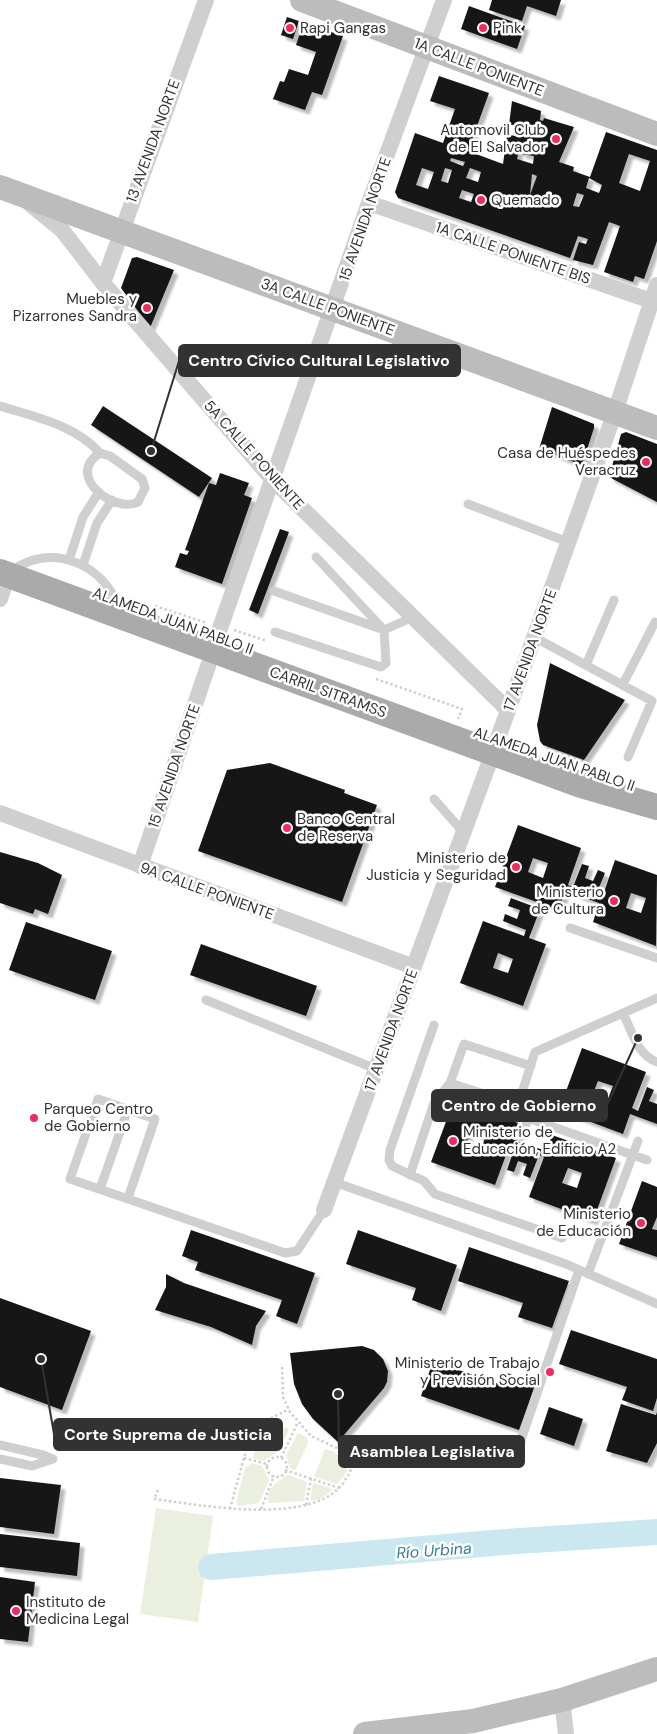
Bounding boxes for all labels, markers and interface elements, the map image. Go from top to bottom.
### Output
place label: Rapi Gangas [300,18,386,38]
place label: Pink [493,18,522,38]
marker: Rapi Gangas [284,22,296,34]
marker: Pink [477,22,489,34]
street label: 1A CALLE PONIENTE [411,33,547,101]
street label: 13 AVENIDA NORTE [121,77,185,205]
place label: Automovil Club de El Salvador [440,120,546,157]
marker: Automovil Club de El Salvador [550,133,562,145]
street label: 15 AVENIDA NORTE [334,154,396,284]
place label: Quemado [491,190,560,210]
marker: Quemado [475,194,487,206]
street label: 1A CALLE PONIENTE BIS [433,217,593,289]
street label: 3A CALLE PONIENTE [258,274,398,340]
place label: Muebles y Pizarrones Sandra [13,289,138,326]
marker: Muebles y Pizarrones Sandra [141,302,153,314]
callout: Centro Cívico Cultural Legislativo [179,345,460,376]
text: Centro Cívico Cultural Legislativo [188,350,450,371]
street label: 5A CALLE PONIENTE [199,396,309,514]
place label: Casa de Huéspedes Veracruz [497,443,636,480]
marker: Casa de Huéspedes Veracruz [640,456,652,468]
street label: ALAMEDA JUAN PABLO II [90,583,256,659]
street label: 17 AVENIDA NORTE [499,586,561,714]
street label: CARRIL SITRAMSS [267,662,390,723]
street label: 15 AVENIDA NORTE [143,701,205,831]
street label: ALAMEDA JUAN PABLO II [471,722,637,796]
place label: Banco Central de Reserva [297,809,395,846]
marker: Banco Central de Reserva [281,822,293,834]
place label: Ministerio de Justicia y Seguridad [366,848,506,885]
street label: 9A CALLE PONIENTE [137,857,277,925]
marker: Ministerio de Justicia y Seguridad [510,861,522,873]
place label: Ministerio de Cultura [531,882,604,919]
marker: Ministerio de Cultura [608,895,620,907]
street label: 17 AVENIDA NORTE [360,966,422,1094]
callout: Centro de Gobierno [432,1090,607,1121]
text: Centro de Gobierno [442,1095,596,1116]
place label: Parqueo Centro de Gobierno [44,1099,153,1136]
marker: Parqueo Centro de Gobierno [28,1112,40,1124]
place label: Ministerio de Educación, Edificio A2 [463,1122,616,1159]
marker: Ministerio de Educación, Edificio A2 [447,1135,459,1147]
place label: Ministerio de Educación [536,1204,631,1241]
marker: Ministerio de Educación [635,1217,647,1229]
place label: Ministerio de Trabajo y Previsión Social [395,1353,540,1390]
marker: Ministerio de Trabajo y Previsión Social [544,1366,556,1378]
callout: Corte Suprema de Justicia [54,1419,282,1450]
text: Corte Suprema de Justicia [64,1424,272,1445]
callout: Asamblea Legislativa [339,1436,524,1467]
text: Asamblea Legislativa [349,1441,515,1462]
water label: Río Urbina [396,1537,473,1564]
place label: Instituto de Medicina Legal [26,1592,129,1629]
marker: Instituto de Medicina Legal [10,1605,22,1617]

